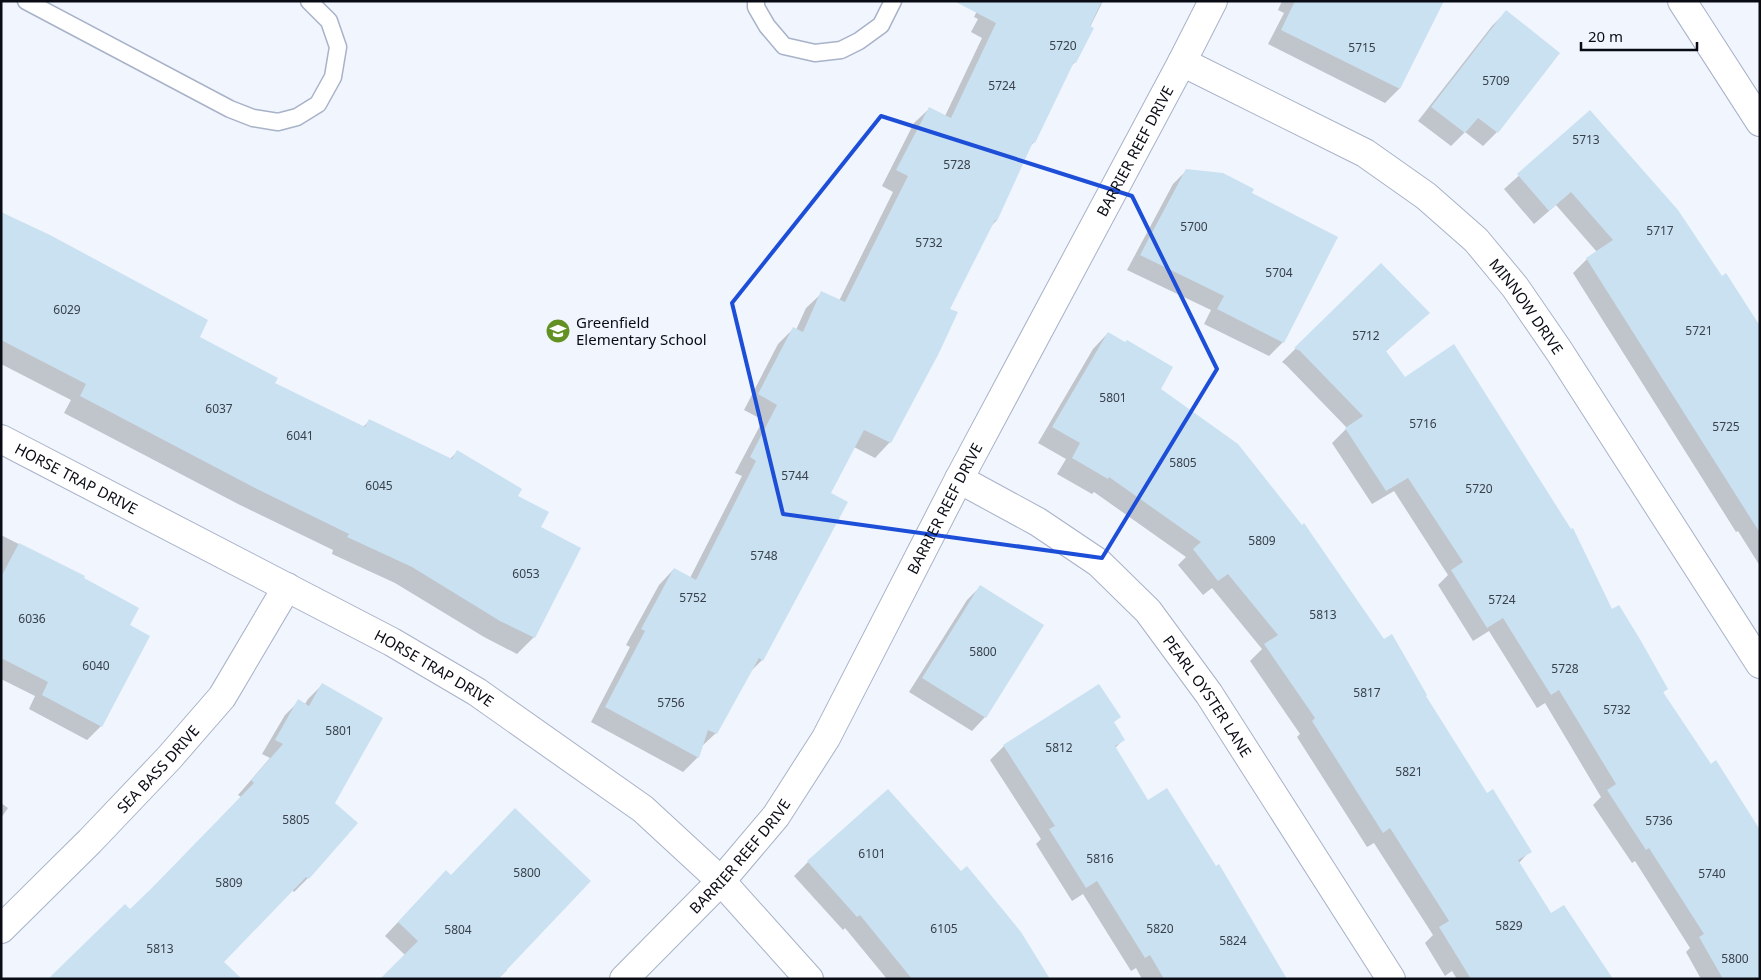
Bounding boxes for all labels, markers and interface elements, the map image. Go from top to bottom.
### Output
scale bar [1581,20,1697,52]
text: 20 m [1588,26,1623,46]
house number: 5720 [1049,37,1077,54]
house number: 5715 [1348,39,1376,56]
house number: 5709 [1482,72,1510,89]
house number: 5724 [988,77,1016,94]
street label: BARRIER REEF DRIVE [1091,82,1178,220]
house number: 5713 [1572,131,1600,148]
house number: 5728 [943,156,971,173]
house number: 5700 [1180,218,1208,235]
house number: 5717 [1646,222,1674,239]
house number: 5732 [915,234,943,251]
street label: MINNOW DRIVE [1485,254,1568,358]
house number: 5704 [1265,264,1293,281]
house number: 6029 [53,301,81,318]
place label: Greenfield Elementary School [576,312,707,349]
school or university icon: Greenfield Elementary School [545,318,571,344]
house number: 5721 [1685,322,1713,339]
house number: 5712 [1352,327,1380,344]
house number: 5801 [1099,389,1127,406]
house number: 6037 [205,400,233,417]
house number: 5716 [1409,415,1437,432]
house number: 5725 [1712,418,1740,435]
house number: 6041 [286,427,314,444]
street label: HORSE TRAP DRIVE [12,438,141,518]
street label: BARRIER REEF DRIVE [902,439,987,577]
house number: 5805 [1169,454,1197,471]
house number: 5744 [781,467,809,484]
house number: 6045 [365,477,393,494]
house number: 5720 [1465,480,1493,497]
house number: 5809 [1248,532,1276,549]
house number: 5748 [750,547,778,564]
house number: 6053 [512,565,540,582]
house number: 5752 [679,589,707,606]
house number: 5724 [1488,591,1516,608]
house number: 5813 [1309,606,1337,623]
house number: 6036 [18,610,46,627]
street label: HORSE TRAP DRIVE [371,625,498,711]
street label: PEARL OYSTER LANE [1159,631,1257,761]
house number: 5800 [969,643,997,660]
house number: 6040 [82,657,110,674]
house number: 5728 [1551,660,1579,677]
house number: 5817 [1353,684,1381,701]
house number: 5756 [657,694,685,711]
house number: 5732 [1603,701,1631,718]
street label: SEA BASS DRIVE [112,721,203,817]
house number: 5801 [325,722,353,739]
house number: 5812 [1045,739,1073,756]
house number: 5821 [1395,763,1423,780]
street label: BARRIER REEF DRIVE [685,795,794,918]
house number: 5805 [282,811,310,828]
house number: 5736 [1645,812,1673,829]
house number: 6101 [858,845,886,862]
house number: 5816 [1086,850,1114,867]
house number: 5800 [513,864,541,881]
house number: 5740 [1698,865,1726,882]
house number: 5809 [215,874,243,891]
house number: 5829 [1495,917,1523,934]
house number: 6105 [930,920,958,937]
house number: 5820 [1146,920,1174,937]
house number: 5804 [444,921,472,938]
house number: 5824 [1219,932,1247,949]
house number: 5813 [146,940,174,957]
house number: 5800 [1721,950,1749,967]

